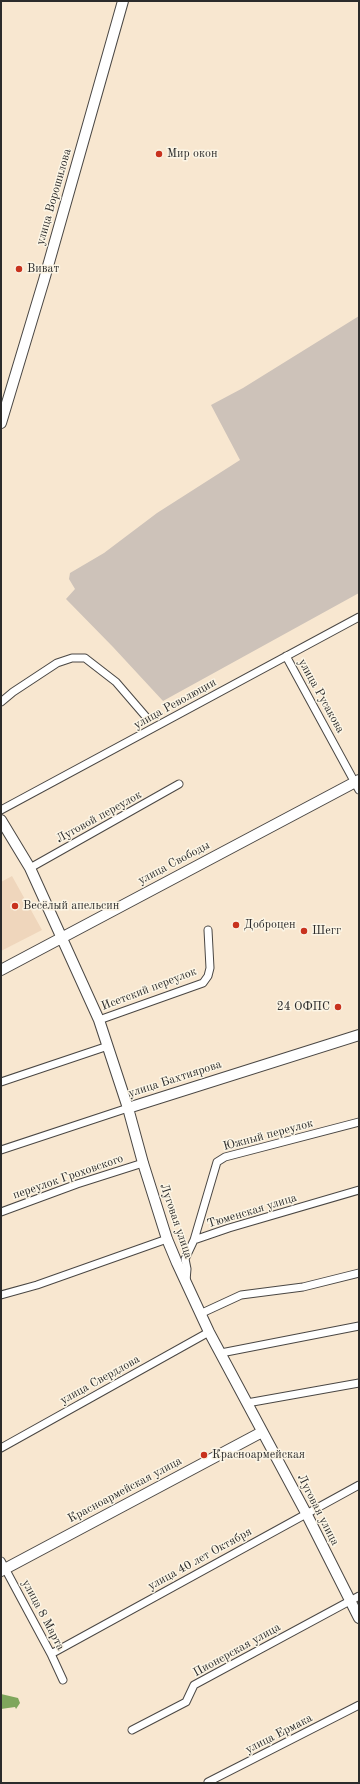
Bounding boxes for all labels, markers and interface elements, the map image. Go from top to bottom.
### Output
street label: улица Ворошилова [33,147,75,247]
place label: Мир окон [167,147,218,161]
marker: Мир окон [154,149,164,159]
place label: Виват [27,262,59,276]
marker: Виват [14,264,24,274]
street label: улица Русакова [295,656,347,736]
street label: улица Революции [131,675,219,733]
street label: Луговой переулок [54,788,144,846]
street label: улица Свободы [136,838,212,888]
place label: Весёлый апельсин [23,899,119,913]
marker: Весёлый апельсин [10,901,20,911]
place label: Доброцен [244,918,296,932]
marker: Доброцен [231,920,241,930]
place label: Шегг [312,924,341,938]
marker: Шегг [299,926,309,936]
street label: Исетский переулок [99,964,199,1014]
place label: 24 ОФПС [277,1000,330,1014]
marker: 24 ОФПС [333,1002,343,1012]
street label: улица Бахтиярова [127,1057,223,1101]
street label: Южный переулок [221,1116,315,1154]
street label: переулок Гроховского [11,1151,125,1203]
street label: Луговая улица [156,1182,196,1260]
street label: Тюменская улица [205,1191,299,1231]
street label: улица Свердлова [58,1352,142,1408]
place label: Красноармейская [212,1448,305,1462]
marker: Красноармейская [199,1450,209,1460]
street label: Красноармейская улица [65,1454,185,1526]
street label: Луговая улица [294,1472,342,1548]
street label: улица 40 лет Октября [145,1524,255,1594]
street label: улица 8 Марта [18,1577,68,1653]
street label: Пионерская улица [191,1620,283,1680]
street label: улица Ермака [243,1711,315,1757]

